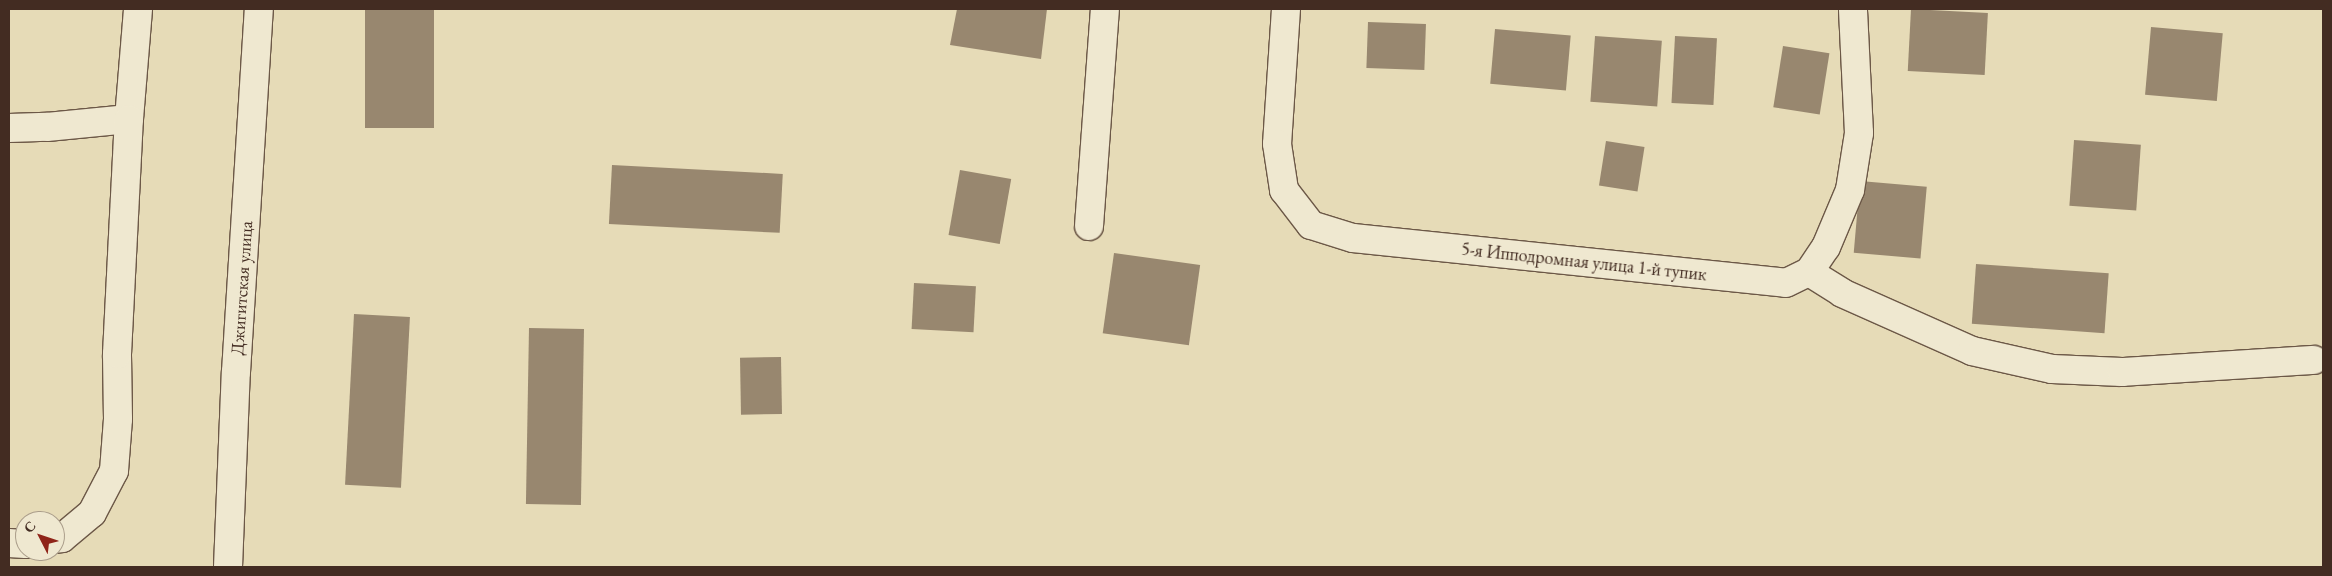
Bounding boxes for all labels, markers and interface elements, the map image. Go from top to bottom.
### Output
street label: Джигитская улица [227,220,257,356]
street label: 5-я Ипподромная улица 1-й тупик [1460,238,1708,286]
north arrow [15,511,65,561]
text: С [19,517,39,536]

